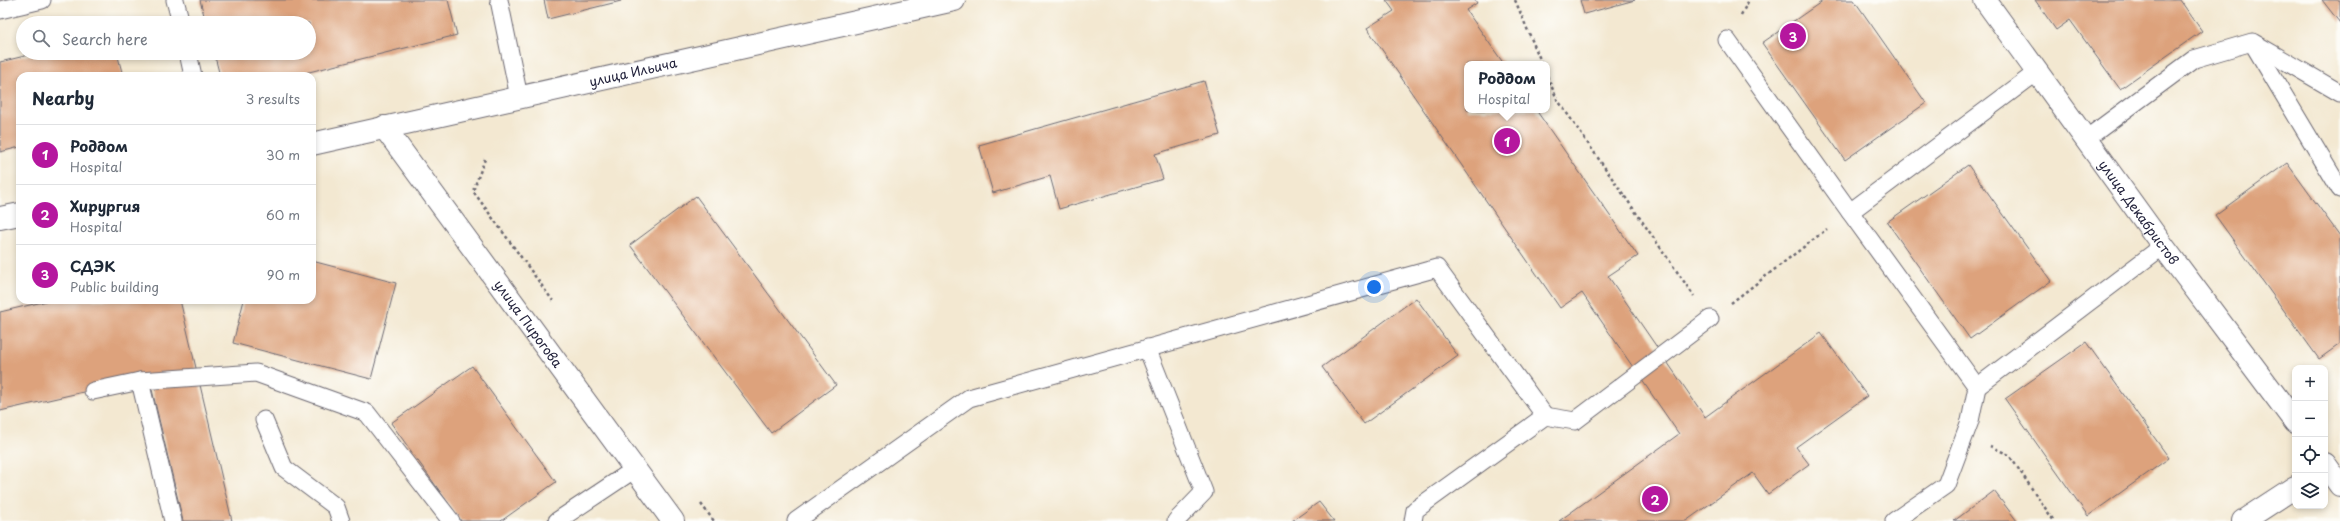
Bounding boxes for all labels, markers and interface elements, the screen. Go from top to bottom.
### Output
search box [16,16,316,60]
pin: 3 [1780,21,1806,51]
icon: search [30,27,52,49]
text: Search here [62,27,148,50]
street label: улица Ильича [587,52,679,91]
popup [1464,61,1550,113]
text: Роддом [1478,66,1536,89]
text: Nearby [32,85,94,111]
text: 3 results [246,89,300,108]
text: Hospital [1478,89,1530,108]
pin: 1 [1494,126,1520,156]
text: Роддом [70,134,128,157]
text: 1 [42,145,48,164]
text: 30 m [266,145,300,164]
street label: улица Декабристов [2095,156,2184,268]
text: Hospital [70,157,122,176]
text: Хирургия [70,194,140,217]
text: 2 [40,205,50,224]
text: 60 m [266,205,300,224]
text: Hospital [70,217,122,236]
text: СДЭК [70,254,115,277]
text: 3 [41,265,49,284]
text: 90 m [267,265,300,284]
street label: улица Пирогова [490,276,568,372]
text: Public building [70,277,159,296]
your location [1364,277,1384,297]
map controls [2292,365,2328,509]
button: + [2292,365,2328,401]
button: − [2292,401,2328,437]
button: locate [2292,437,2328,473]
button: layers [2292,473,2328,509]
pin: 2 [1642,484,1668,514]

